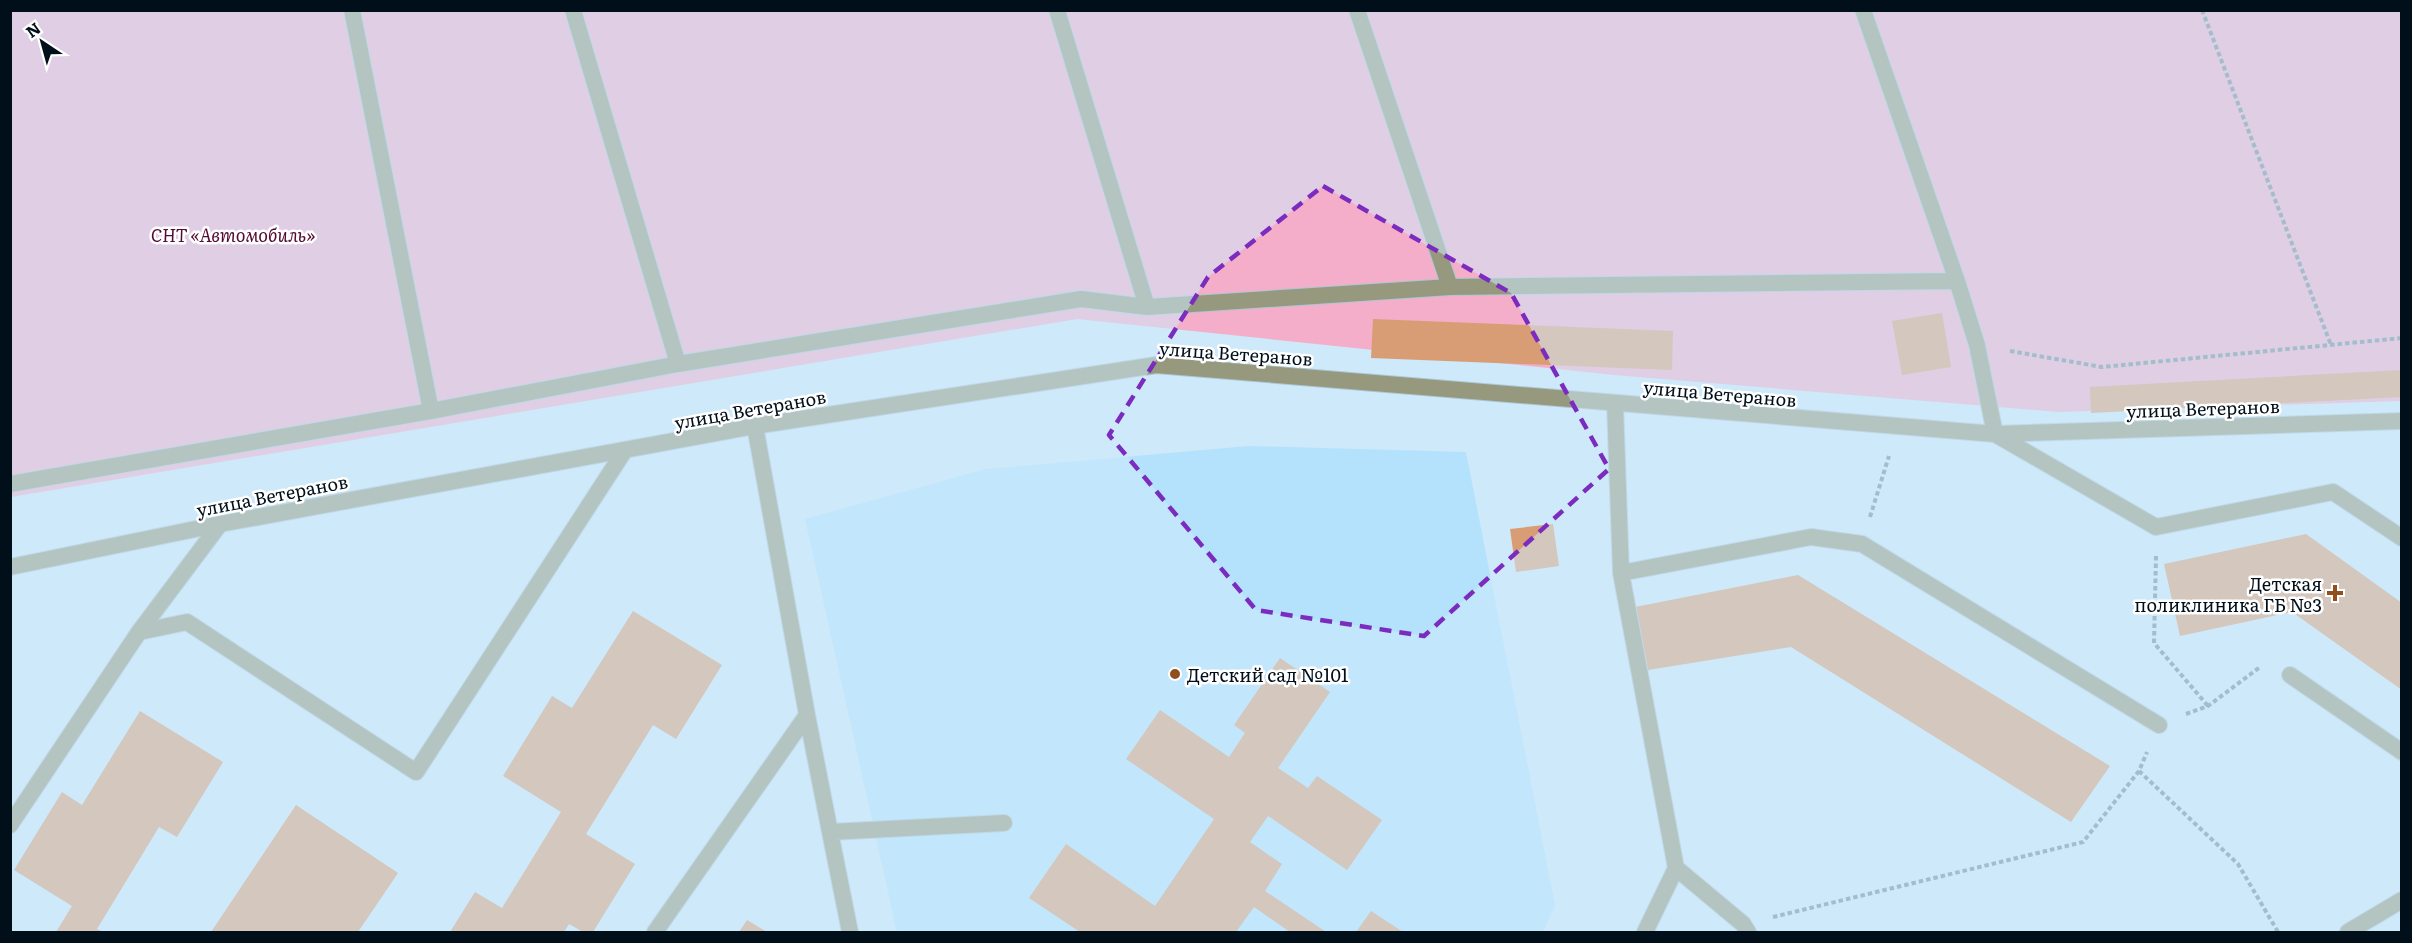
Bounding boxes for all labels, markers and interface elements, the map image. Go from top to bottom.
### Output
north arrow [12,12,72,72]
text: N [20,15,45,43]
park label: СНТ «Автомобиль» [151,221,315,248]
street label: улица Ветеранов [1158,334,1314,372]
street label: улица Ветеранов [1642,373,1798,413]
street label: улица Ветеранов [672,382,828,436]
street label: улица Ветеранов [2126,392,2280,424]
street label: улица Ветеранов [194,467,350,523]
place label: Детская поликлиника ГБ №3 [2134,570,2322,618]
marker: Детская поликлиника ГБ №3 [2326,584,2344,602]
place label: Детский сад №101 [1187,661,1348,688]
marker: Детский сад №101 [1168,667,1182,681]

